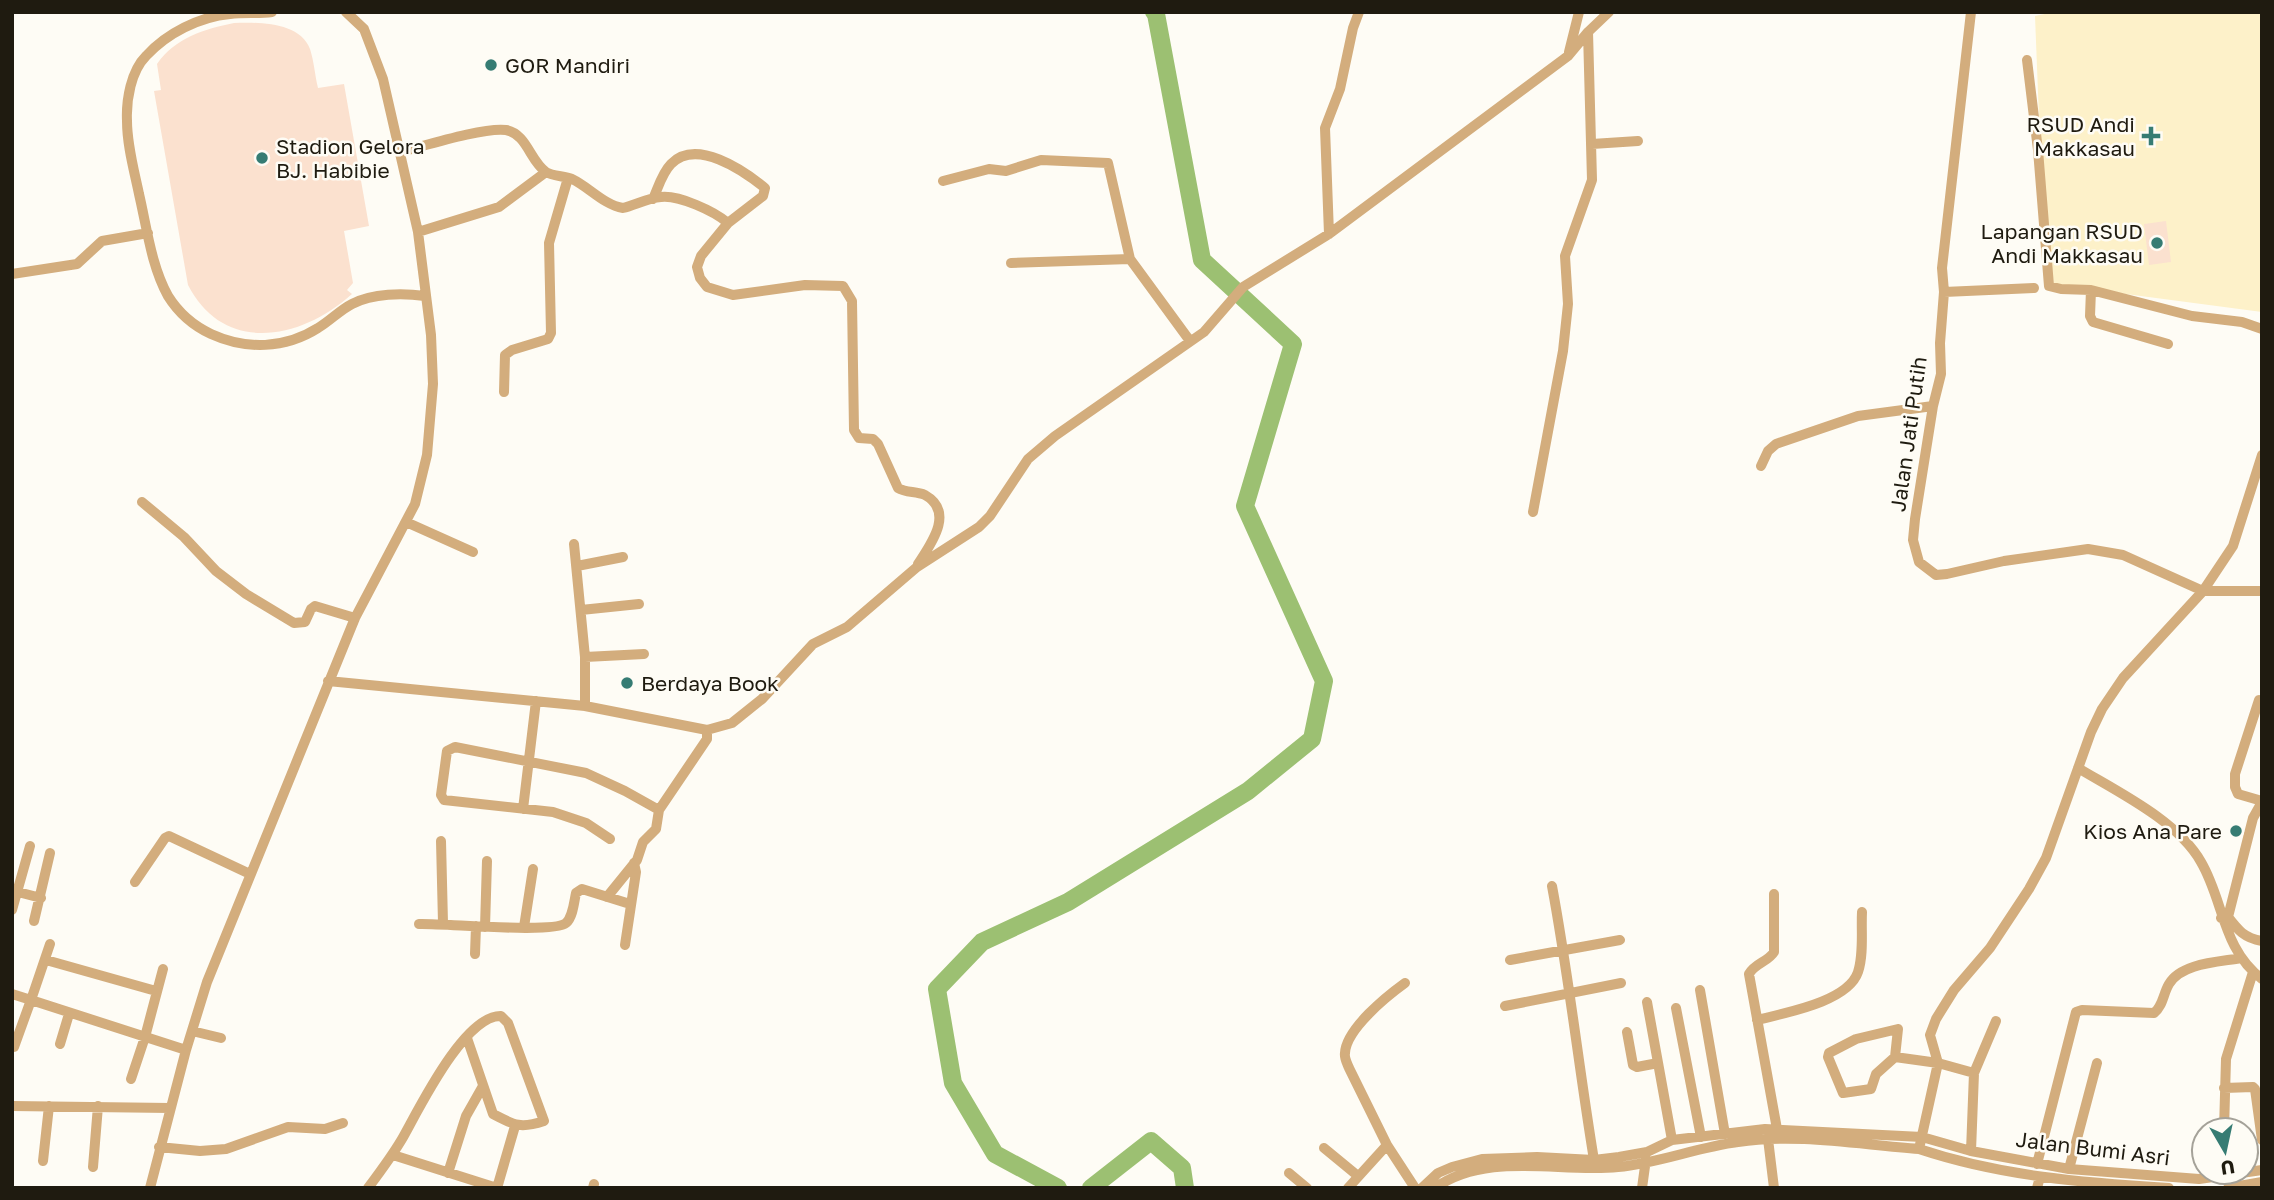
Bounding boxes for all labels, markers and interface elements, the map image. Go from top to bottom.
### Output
place label: GOR Mandiri [505,52,630,78]
marker: GOR Mandiri [483,57,499,73]
place label: RSUD Andi Makkasau [2026,111,2135,161]
marker: RSUD Andi Makkasau [2141,126,2161,146]
place label: Stadion Gelora BJ. Habibie [276,133,425,183]
marker: Stadion Gelora BJ. Habibie [254,150,270,166]
place label: Lapangan RSUD Andi Makkasau [1981,218,2143,268]
marker: Lapangan RSUD Andi Makkasau [2149,235,2165,251]
street label: Jalan Jati Putih [1884,355,1932,513]
place label: Berdaya Book [641,670,779,696]
marker: Berdaya Book [619,675,635,691]
place label: Kios Ana Pare [2083,818,2222,844]
marker: Kios Ana Pare [2228,823,2244,839]
north arrow [2190,1116,2260,1186]
street label: Jalan Bumi Asri [2014,1126,2172,1170]
text: U [2219,1156,2236,1181]

